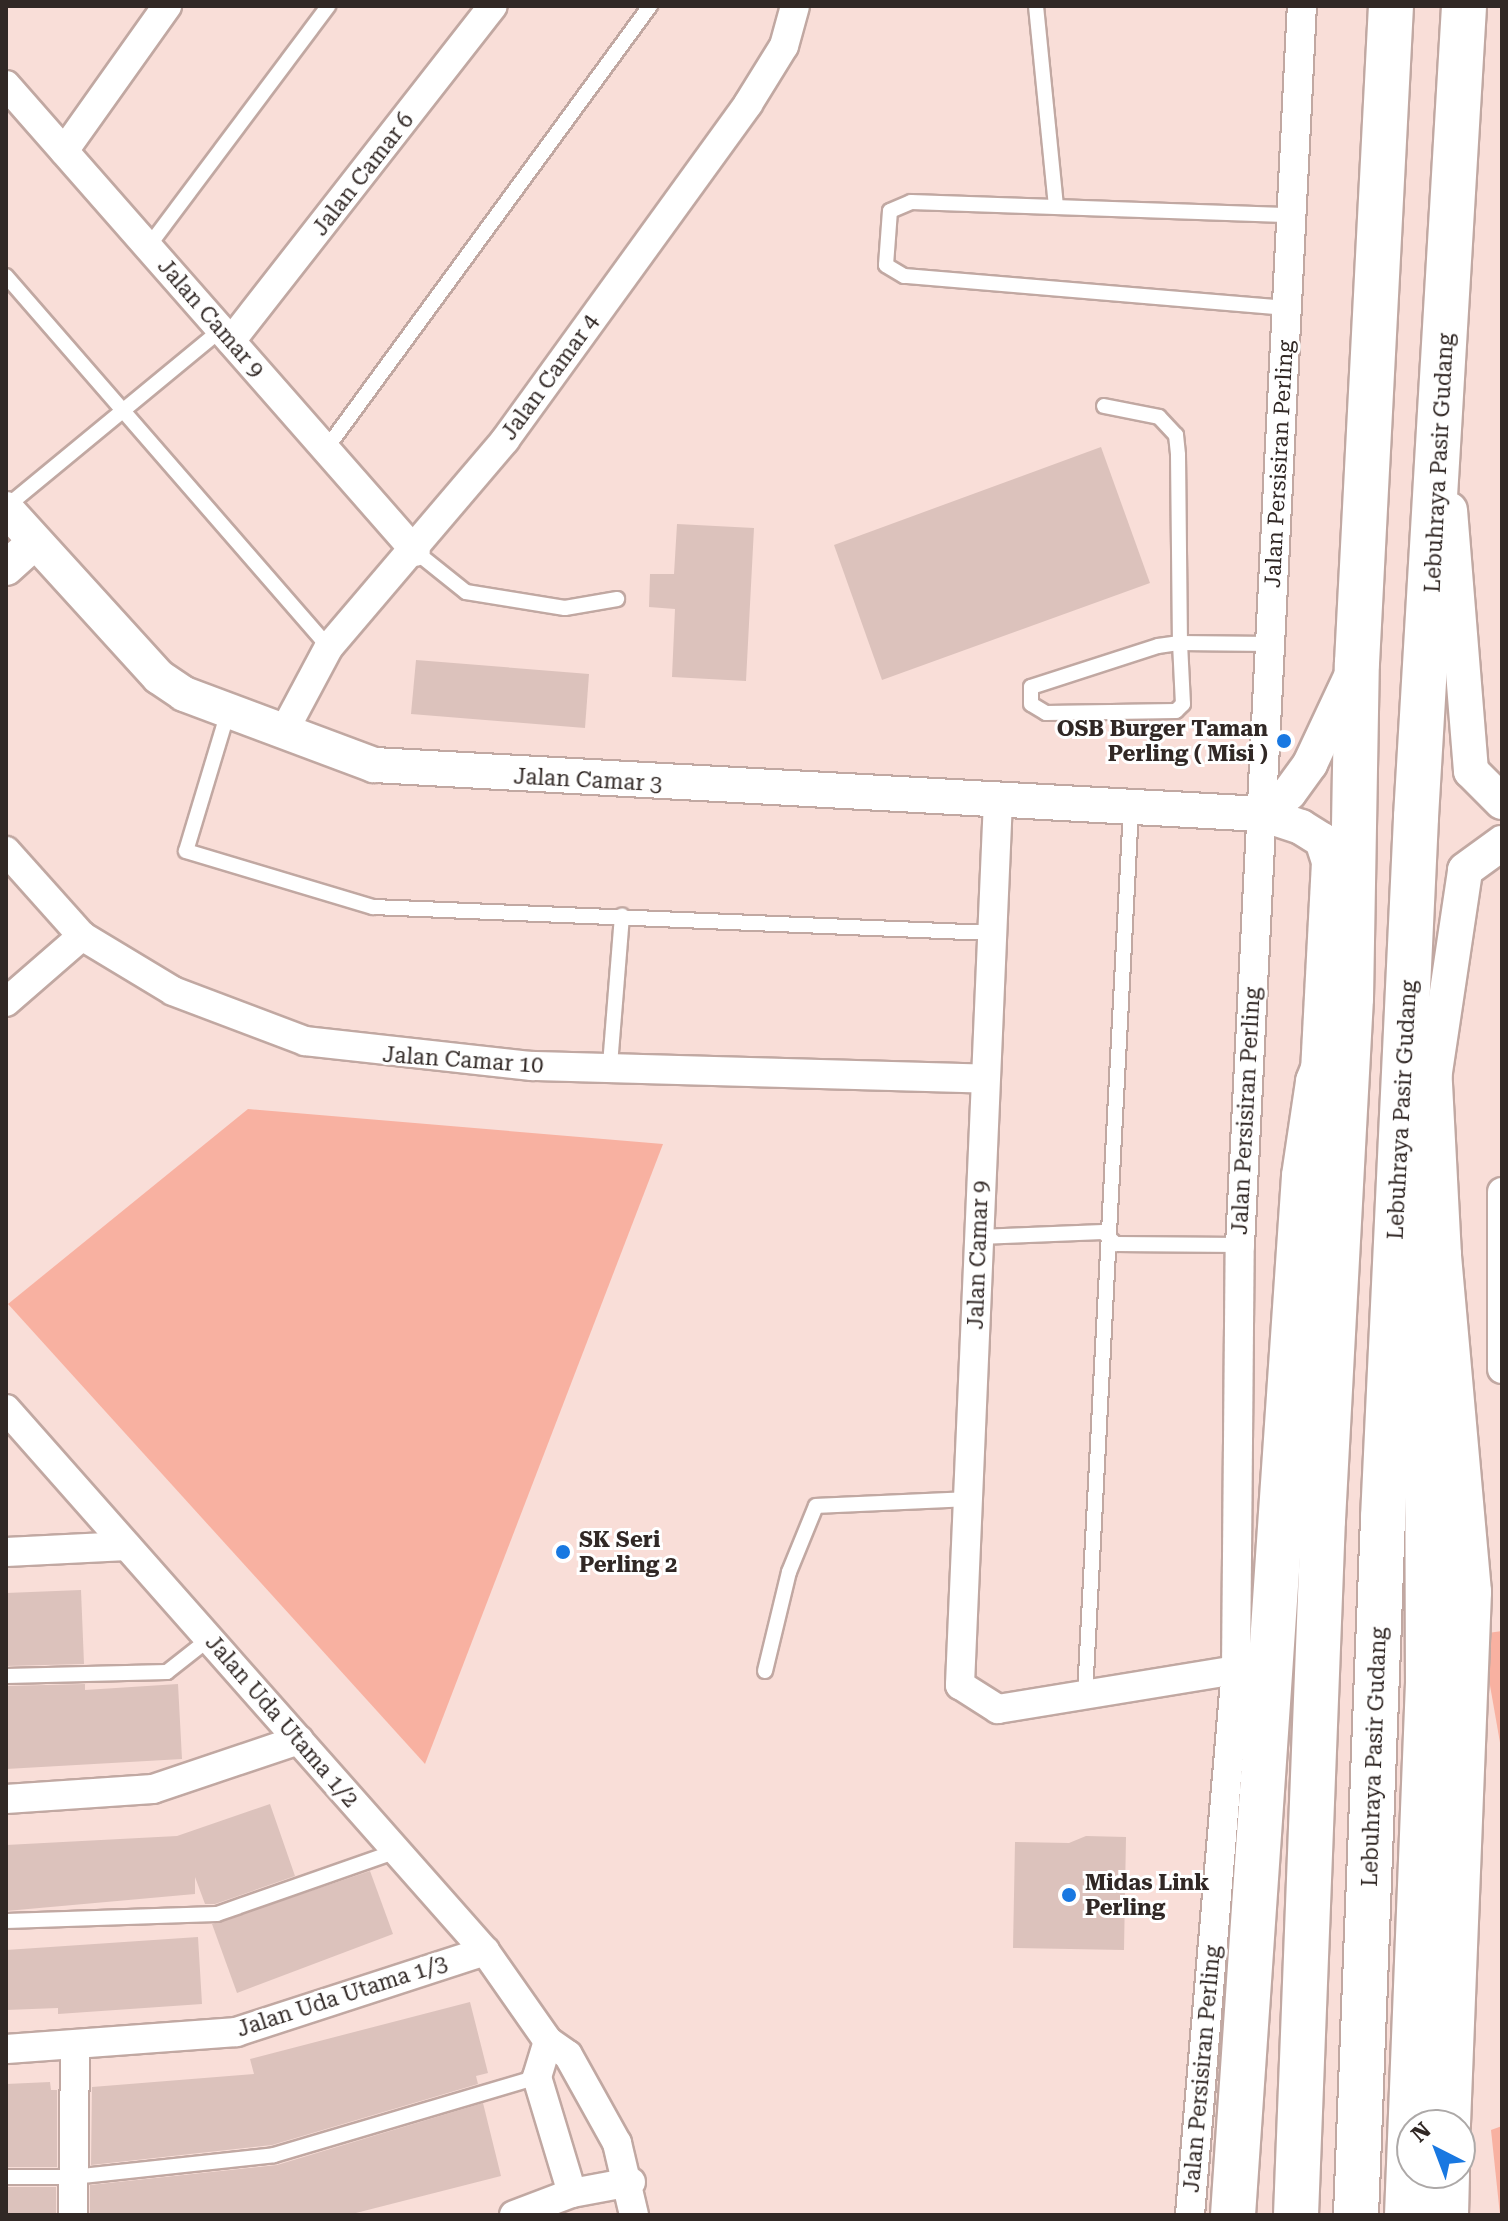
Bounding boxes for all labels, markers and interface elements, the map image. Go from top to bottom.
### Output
street label: Jalan Camar 6 [307,107,419,241]
street label: Jalan Camar 9 [152,253,270,383]
street label: Jalan Camar 4 [496,309,604,445]
street label: Lebuhraya Pasir Gudang [1419,333,1459,593]
street label: Jalan Persisiran Perling [1259,340,1299,588]
place label: OSB Burger Taman Perling ( Misi ) [1057,715,1268,766]
marker: OSB Burger Taman Perling ( Misi ) [1275,732,1293,750]
street label: Jalan Camar 3 [513,763,663,797]
street label: Lebuhraya Pasir Gudang [1382,980,1422,1240]
street label: Jalan Persisiran Perling [1226,987,1266,1235]
street label: Jalan Camar 10 [382,1041,544,1079]
street label: Jalan Camar 9 [962,1180,994,1330]
place label: SK Seri Perling 2 [579,1526,677,1578]
marker: SK Seri Perling 2 [554,1543,572,1561]
street label: Lebuhraya Pasir Gudang [1356,1627,1392,1887]
street label: Jalan Uda Utama 1/2 [200,1629,364,1813]
place label: Midas Link Perling [1085,1869,1209,1920]
marker: Midas Link Perling [1060,1886,1078,1904]
street label: Jalan Persisiran Perling [1178,1944,1226,2194]
street label: Jalan Uda Utama 1/3 [233,1949,451,2043]
north arrow [1396,2109,1476,2189]
text: N [1406,2117,1436,2147]

